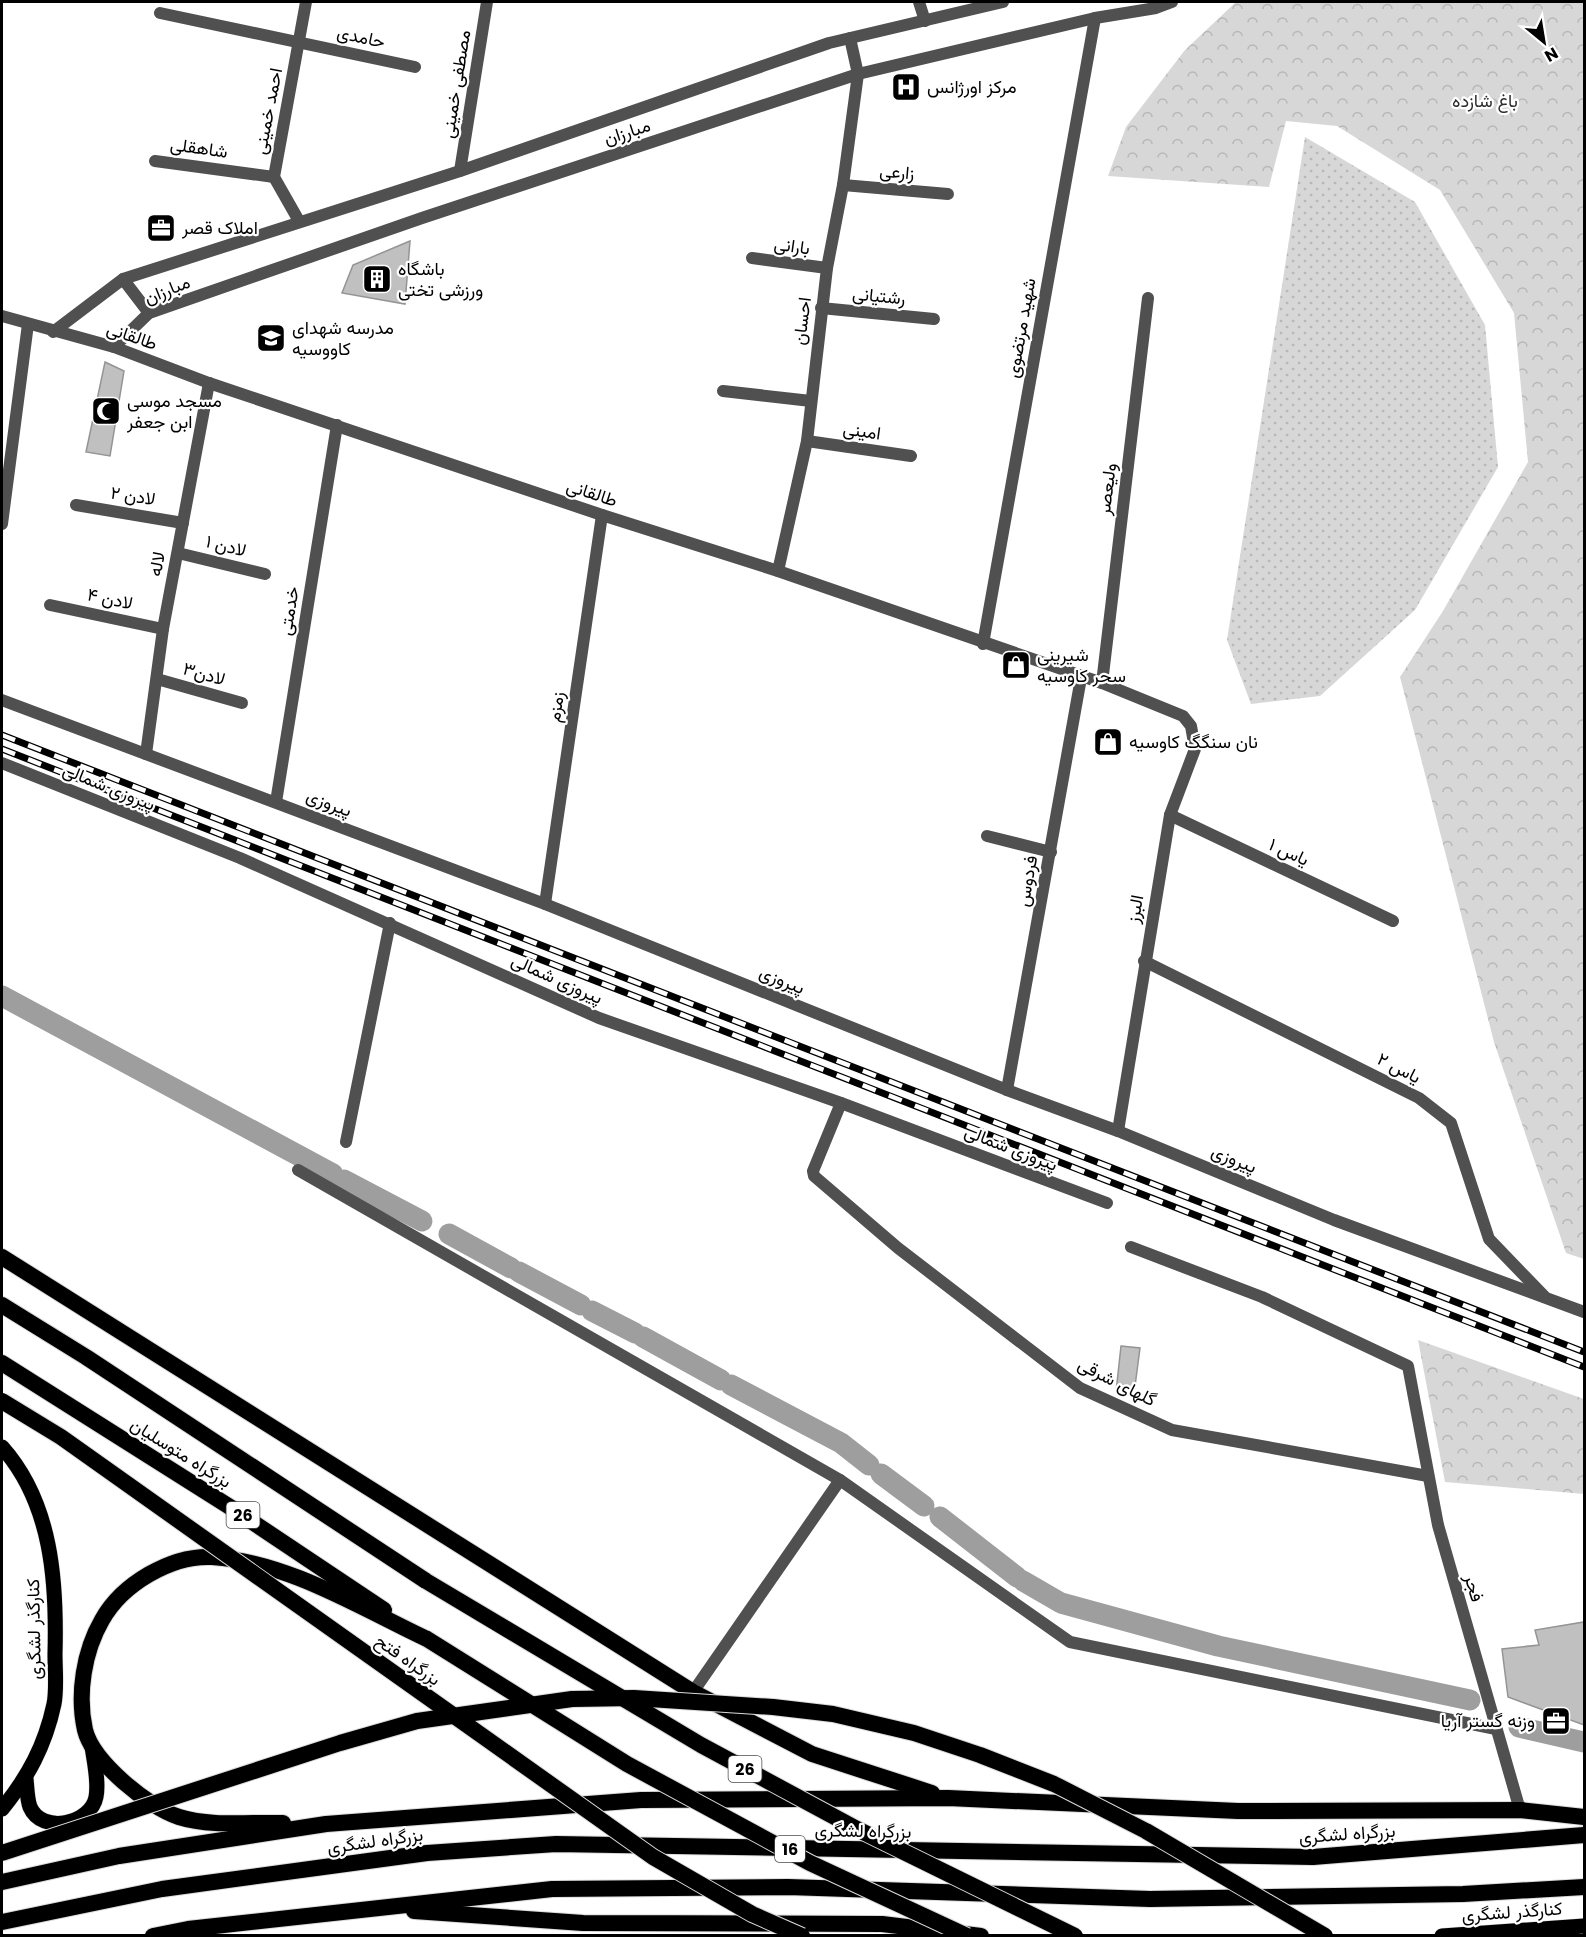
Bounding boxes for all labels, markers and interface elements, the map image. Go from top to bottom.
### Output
north arrow [1514,12,1574,72]
street label: حامدی [335,19,387,54]
street label: مصطفی خمینی [435,28,476,140]
text: N [1540,42,1562,68]
street label: احمد خمینی [247,66,288,156]
hospital icon: مرکز اورژانس [890,71,922,103]
place label: مرکز اورژانس [927,74,1017,99]
park label: باغ شازده [1452,88,1518,113]
street label: مبارزان [600,112,653,151]
street label: شاهقلی [169,131,229,164]
street label: زارعی [879,158,916,185]
office icon: املاک قصر [145,212,177,244]
place label: املاک قصر [181,215,258,240]
street label: بارانی [773,231,812,260]
place label: باشگاه ورزشی تختی [398,256,483,302]
building icon: باشگاه ورزشی تختی [361,263,393,295]
street label: مبارزان [140,269,194,310]
street label: شهید مرتضوی [999,276,1042,380]
street label: رشتیانی [851,280,907,311]
street label: احسان [786,295,817,346]
street label: طالقانی [103,315,161,356]
place label: مدرسه شهدای کاووسیه [292,315,394,361]
school or university icon: مدرسه شهدای کاووسیه [255,322,287,354]
place label: مسجد موسی ابن جعفر [126,388,222,434]
mosque icon: مسجد موسی ابن جعفر [90,395,122,427]
street label: امینی [841,415,883,446]
street label: ولیعصر [1091,461,1122,517]
street label: طالقانی [564,473,621,512]
street label: لادن ۲ [109,480,157,511]
street label: لادن ۱ [203,528,249,563]
street label: لاله [142,549,171,578]
street label: لادن ۴ [85,581,135,616]
street label: خدمتی [272,585,305,637]
place label: شیرینی سحر کاوسیه [1037,642,1126,688]
shop icon: شیرینی سحر کاوسیه [1000,649,1032,681]
street label: لادن۳ [180,656,228,691]
street label: زمزم [541,690,570,724]
shop icon: نان سنگگ کاوسیه [1092,726,1124,758]
place label: نان سنگگ کاوسیه [1129,729,1258,754]
street label: پیروزی شمالی [59,757,159,816]
street label: پیروزی [303,782,356,823]
street label: یاس ۱ [1265,831,1313,872]
street label: فردوس [1010,853,1043,909]
street label: البرز [1120,893,1149,926]
street label: پیروزی شمالی [507,947,607,1010]
street label: پیروزی [756,959,809,1000]
street label: یاس ۲ [1373,1046,1425,1089]
street label: پیروزی شمالی [961,1118,1061,1177]
street label: پیروزی [1208,1138,1261,1179]
street label: گلهای شرقی [1074,1351,1161,1412]
street label: بزرگراه متوسلیان [126,1412,237,1494]
road number: 26 [226,1502,260,1528]
street label: فجر [1458,1570,1490,1605]
street label: کنارگذر لشگری [20,1578,47,1680]
street label: بزرگراه فتح [371,1628,446,1691]
office icon: وزنه گستر آریا [1540,1705,1572,1737]
place label: وزنه گستر آریا [1441,1708,1535,1733]
road number: 26 [728,1756,762,1782]
street label: بزرگراه لشگری [814,1817,912,1844]
street label: بزرگراه لشگری [1298,1818,1396,1849]
street label: بزرگراه لشگری [325,1821,425,1860]
road number: 16 [775,1836,805,1862]
street label: کنارگذر لشگری [1461,1896,1563,1927]

